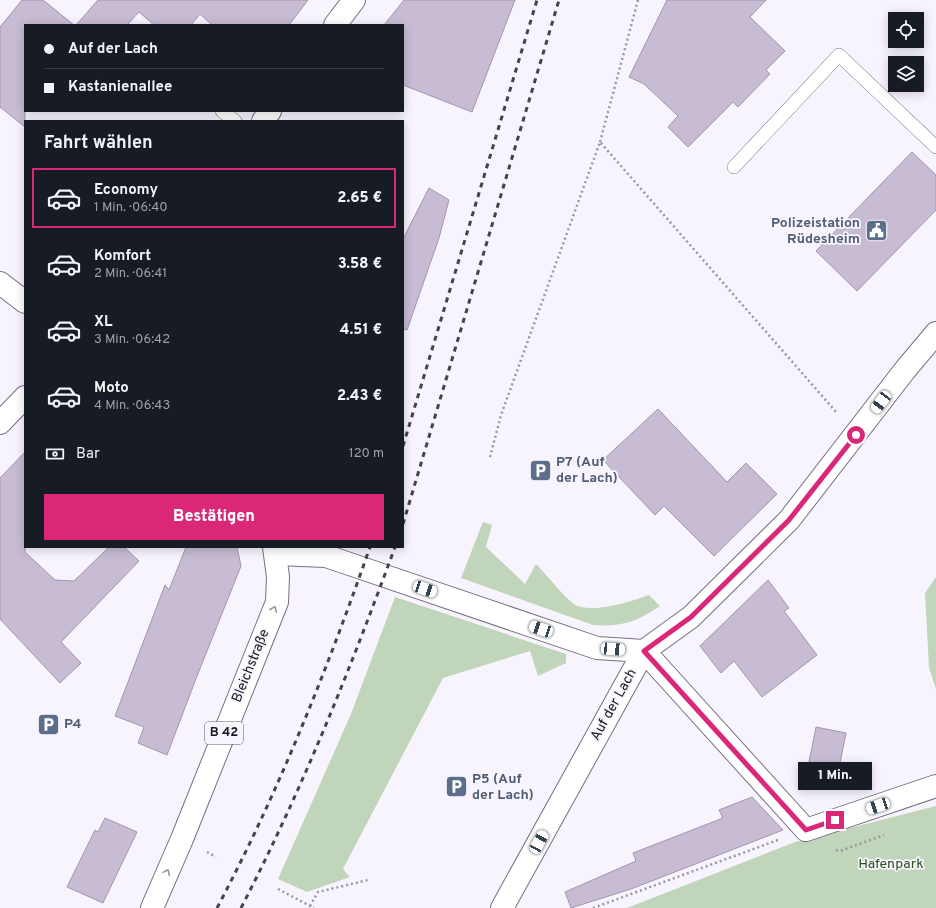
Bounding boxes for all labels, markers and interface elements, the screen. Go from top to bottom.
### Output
map controls [888,12,924,92]
button: locate [888,12,924,48]
text: Auf der Lach [68,40,158,59]
button: layers [888,56,924,92]
text: Kastanienallee [68,78,172,97]
text: Fahrt wählen [44,132,153,155]
icon: car [46,180,82,216]
text: Economy [94,181,158,200]
text: 2.65 € [337,189,382,208]
text: 1 Min. · 06:40 [94,200,168,216]
place label: Polizeistation Rüdesheim [771,215,860,248]
public building icon: Polizeistation Rüdesheim [863,218,889,244]
icon: car [46,246,82,282]
text: Komfort [94,247,151,266]
text: 3.58 € [338,255,382,274]
text: 2 Min. · 06:41 [94,266,167,282]
icon: car [46,312,82,348]
text: XL [94,313,112,332]
text: 4.51 € [340,321,382,340]
text: 3 Min. · 06:42 [94,332,170,348]
icon: car [46,378,82,414]
text: Moto [94,379,129,398]
text: 2.43 € [337,387,382,406]
car [869,389,893,415]
text: 4 Min. · 06:43 [94,398,170,414]
route start [847,426,865,444]
icon: cash [44,443,66,465]
text: Bar [76,445,100,464]
text: 120 m [349,446,384,462]
place label: P7 (Auf der Lach) [556,454,618,487]
parking icon: P7 (Auf der Lach) [528,457,554,483]
button: Bestätigen [44,494,384,540]
car [412,579,438,599]
one-way arrow [269,606,277,614]
car [528,619,554,639]
street label: Bleichstraße [229,627,273,705]
car [601,642,625,656]
street label: Auf der Lach [587,666,641,744]
parking icon: P4 [36,711,62,737]
place label: P4 [64,716,82,733]
road number: B 42 [205,722,243,744]
callout: 1 Min. [798,762,872,790]
text: 1 Min. [818,768,852,784]
place label: P5 (Auf der Lach) [472,771,534,804]
parking icon: P5 (Auf der Lach) [444,774,470,800]
car [865,796,891,816]
route end [826,811,844,829]
car [528,829,550,855]
park label: Hafenpark [858,856,924,873]
one-way arrow [162,869,170,877]

